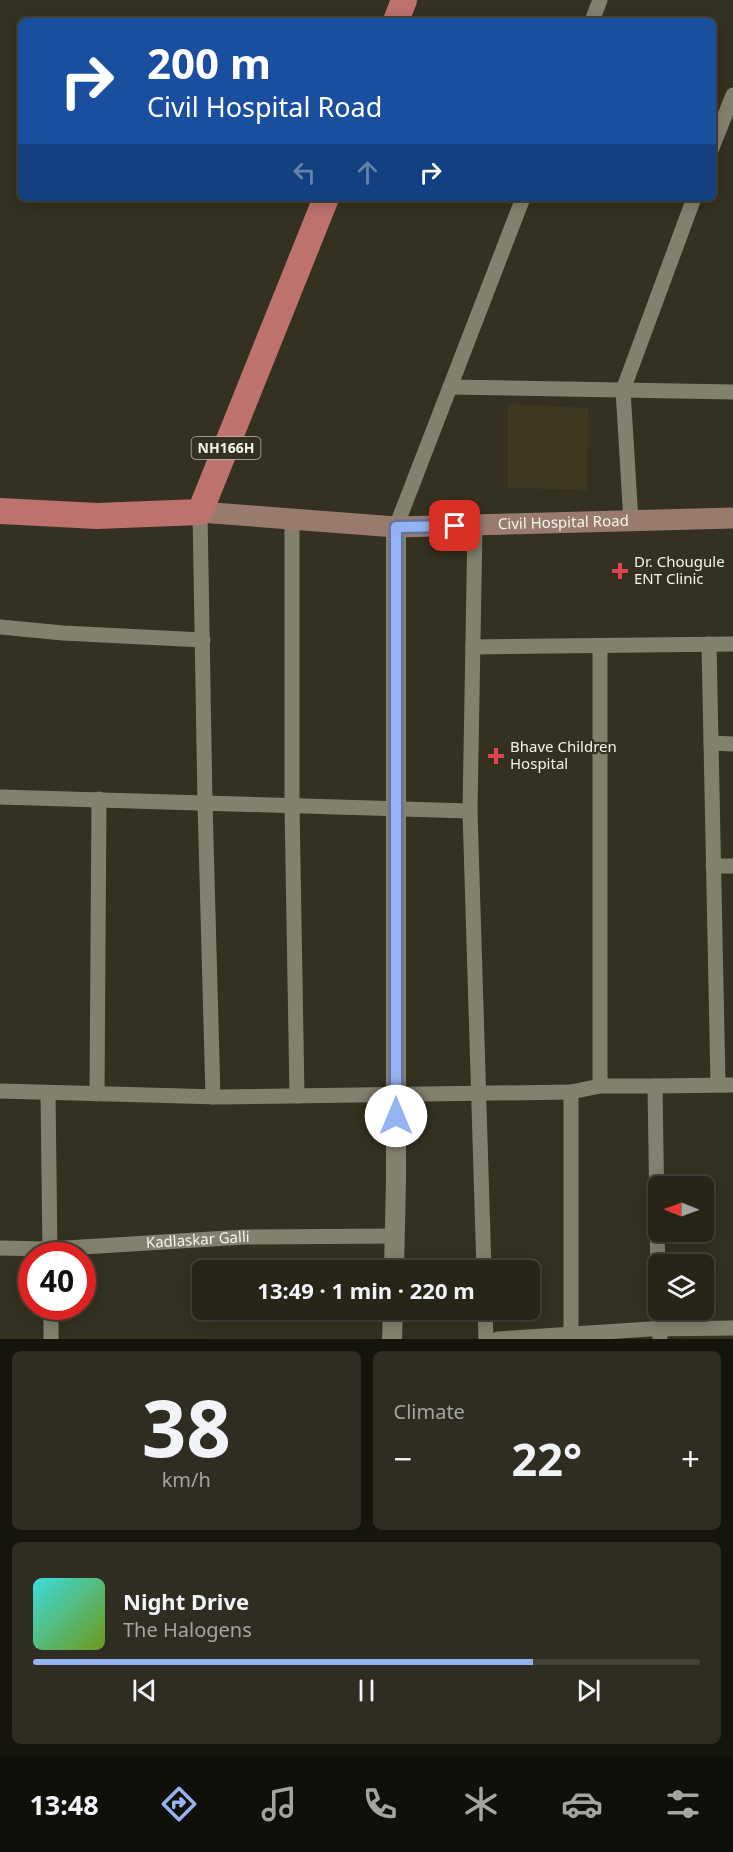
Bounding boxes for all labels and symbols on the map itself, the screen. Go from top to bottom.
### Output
road number: NH166H [192,437,260,459]
pin [429,500,480,551]
street label: Civil Hospital Road [498,510,629,533]
place label: Dr. Chougule ENT Clinic [634,551,725,588]
marker: Dr. Chougule ENT Clinic [611,562,629,580]
place label: Bhave Children Hospital [510,736,617,773]
marker: Bhave Children Hospital [487,747,505,765]
position arrow [364,1084,428,1148]
north arrow [648,1176,714,1242]
street label: Kadlaskar Galli [145,1226,250,1252]
speed limit sign: 40 [18,1242,96,1320]

